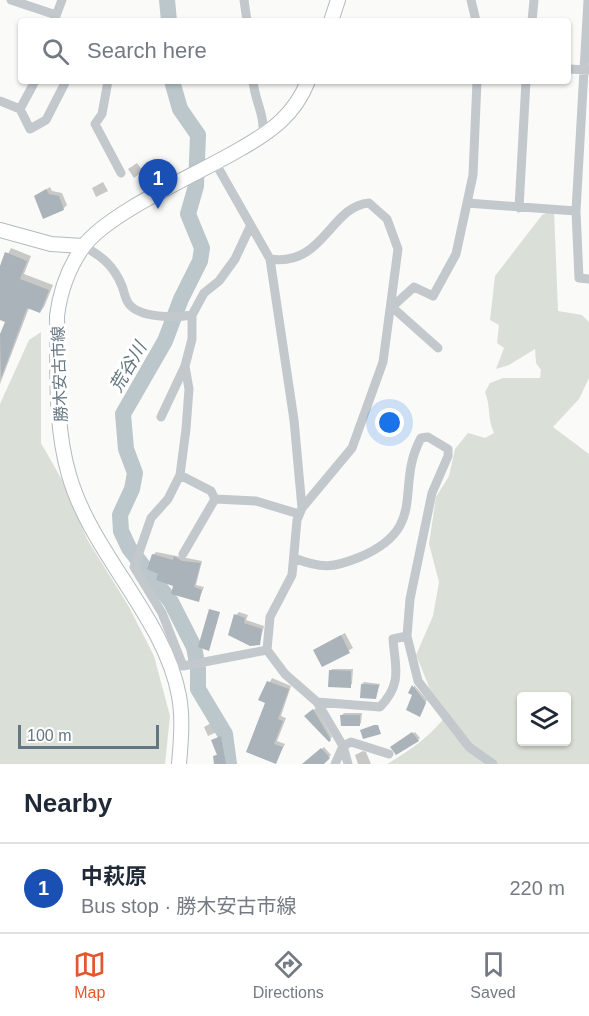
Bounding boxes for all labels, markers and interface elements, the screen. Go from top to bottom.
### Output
search box [18,18,571,84]
icon: search [39,35,72,68]
text: Search here [87,38,207,63]
pin: 1 [138,160,178,209]
street label: 勝木安古市線 [49,326,70,422]
water label: 荒谷川 [106,337,151,395]
your location [375,408,404,437]
map controls [517,692,571,746]
button: layers [517,692,571,746]
scale bar [18,722,159,750]
text: 100 m [27,727,71,744]
text: Nearby [24,788,112,818]
text: 中萩原 [81,864,147,889]
text: 1 [38,877,49,899]
text: 220 m [509,877,565,899]
text: Bus stop · 勝木安古市線 [81,895,297,917]
tab: Map [73,948,106,1002]
tab: Directions [253,948,324,1002]
tab: Saved [470,948,516,1002]

